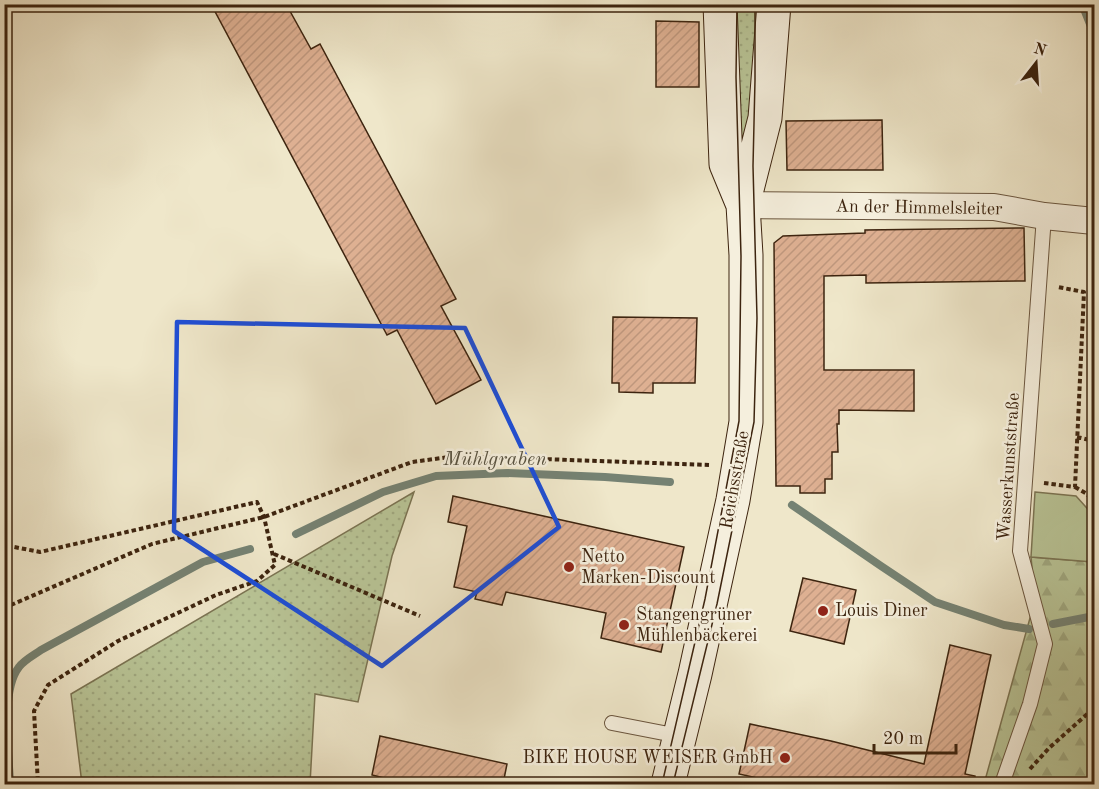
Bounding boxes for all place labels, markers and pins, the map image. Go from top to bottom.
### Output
place label: Netto Marken-Discount [581,548,716,587]
marker: Netto Marken-Discount [562,560,576,574]
place label: Louis Diner [835,602,928,620]
marker: Louis Diner [816,604,830,618]
place label: Stangengrüner Mühlenbäckerei [636,606,758,645]
marker: Stangengrüner Mühlenbäckerei [617,618,631,632]
place label: BIKE HOUSE WEISER GmbH [523,749,773,767]
marker: BIKE HOUSE WEISER GmbH [778,751,792,765]

